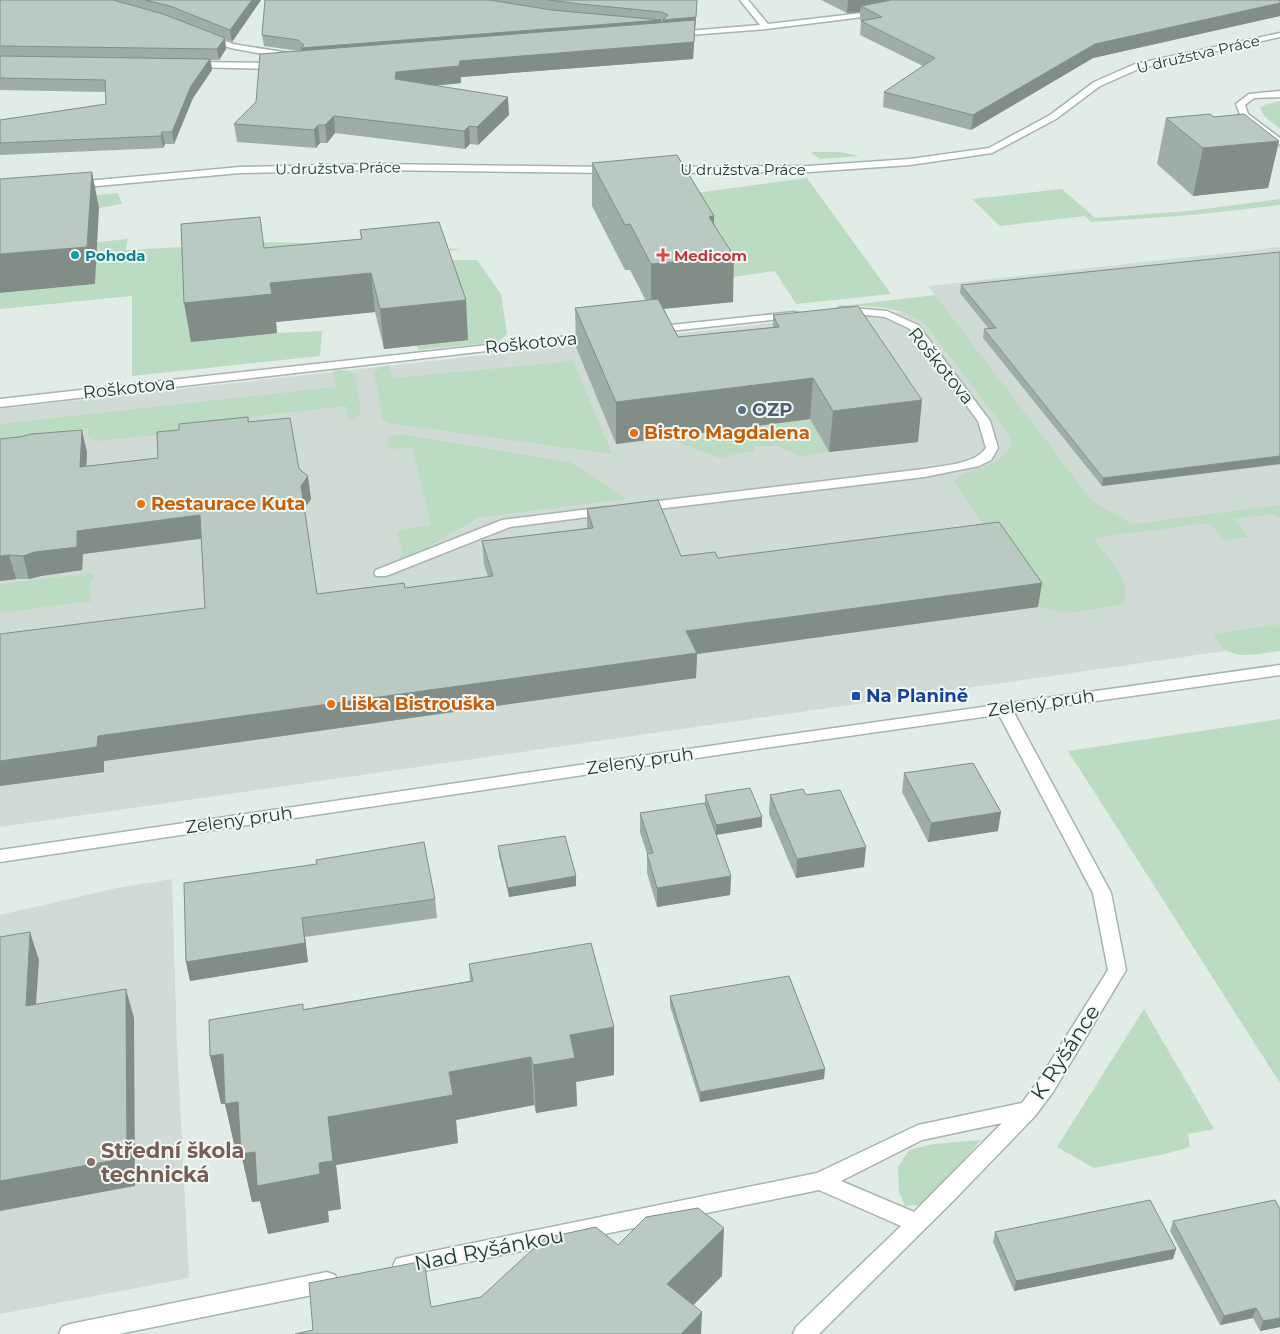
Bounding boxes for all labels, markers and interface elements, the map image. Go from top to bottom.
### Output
street label: U družstva Práce [1135,31,1261,77]
street label: U družstva Práce [275,157,401,179]
street label: U družstva Práce [680,160,806,179]
place label: Pohoda [85,246,146,265]
place label: Medicom [674,246,747,265]
marker: Medicom [656,248,670,262]
marker: Pohoda [69,249,81,261]
street label: Roškotova [903,323,979,409]
street label: Roškotova [484,327,578,359]
street label: Roškotova [82,372,176,404]
place label: OZP [752,399,792,421]
marker: OZP [736,404,748,416]
place label: Bistro Magdalena [644,422,810,444]
marker: Bistro Magdalena [628,427,640,439]
place label: Restaurace Kuta [151,493,305,515]
marker: Restaurace Kuta [135,498,147,510]
place label: Na Planině [866,685,968,707]
street label: Zelený pruh [986,685,1096,721]
marker: Na Planině [850,690,862,702]
place label: Liška Bistrouška [341,693,495,715]
marker: Liška Bistrouška [325,698,337,710]
street label: Zelený pruh [585,743,695,779]
street label: Zelený pruh [184,802,294,838]
street label: K Ryšánce [1025,1000,1105,1104]
place label: Střední škola technická [101,1138,244,1187]
marker: Střední škola technická [85,1156,97,1168]
street label: Nad Ryšánkou [412,1222,566,1276]

